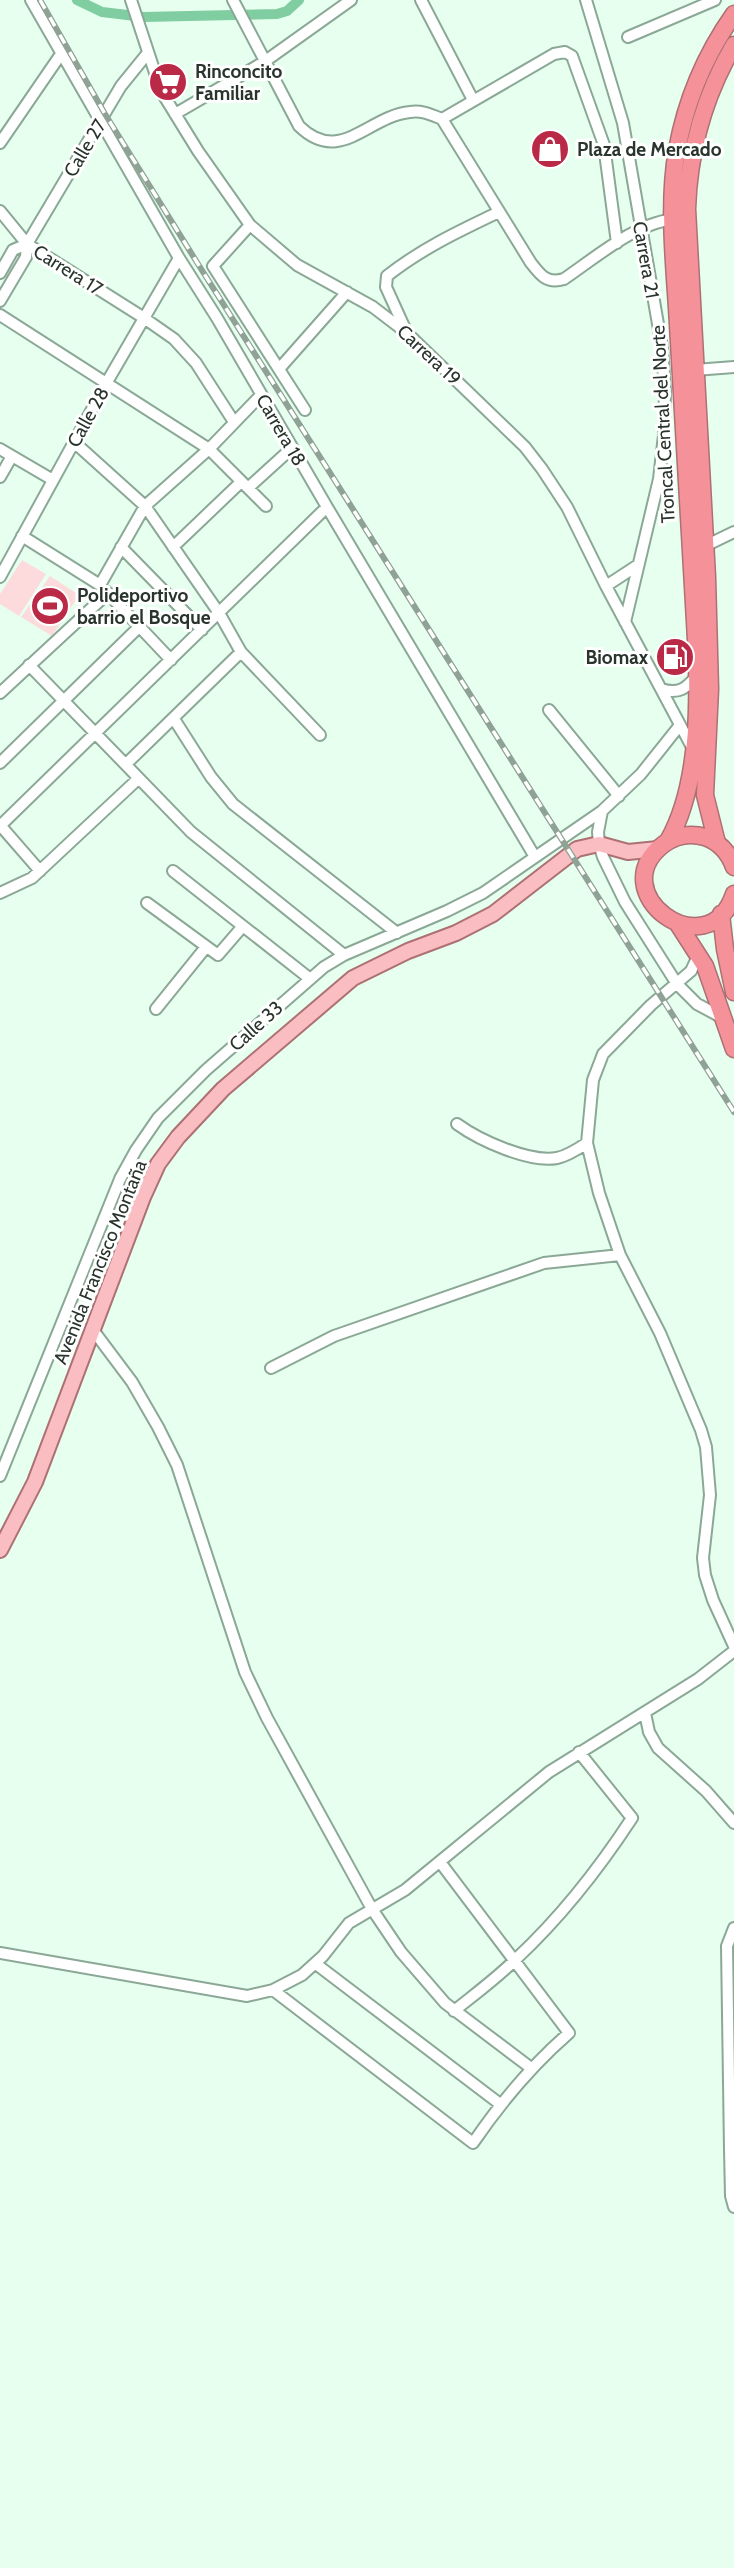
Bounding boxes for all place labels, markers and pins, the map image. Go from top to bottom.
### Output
place label: Rinconcito Familiar [195,60,282,105]
supermarket icon: Rinconcito Familiar [147,61,189,103]
shop icon: Plaza de Mercado [529,128,571,170]
place label: Plaza de Mercado [577,138,722,161]
place label: Polideportivo barrio el Bosque [77,584,211,629]
sports icon: Polideportivo barrio el Bosque [29,585,71,627]
fuel station icon: Biomax [654,636,696,678]
place label: Biomax [586,646,649,669]

